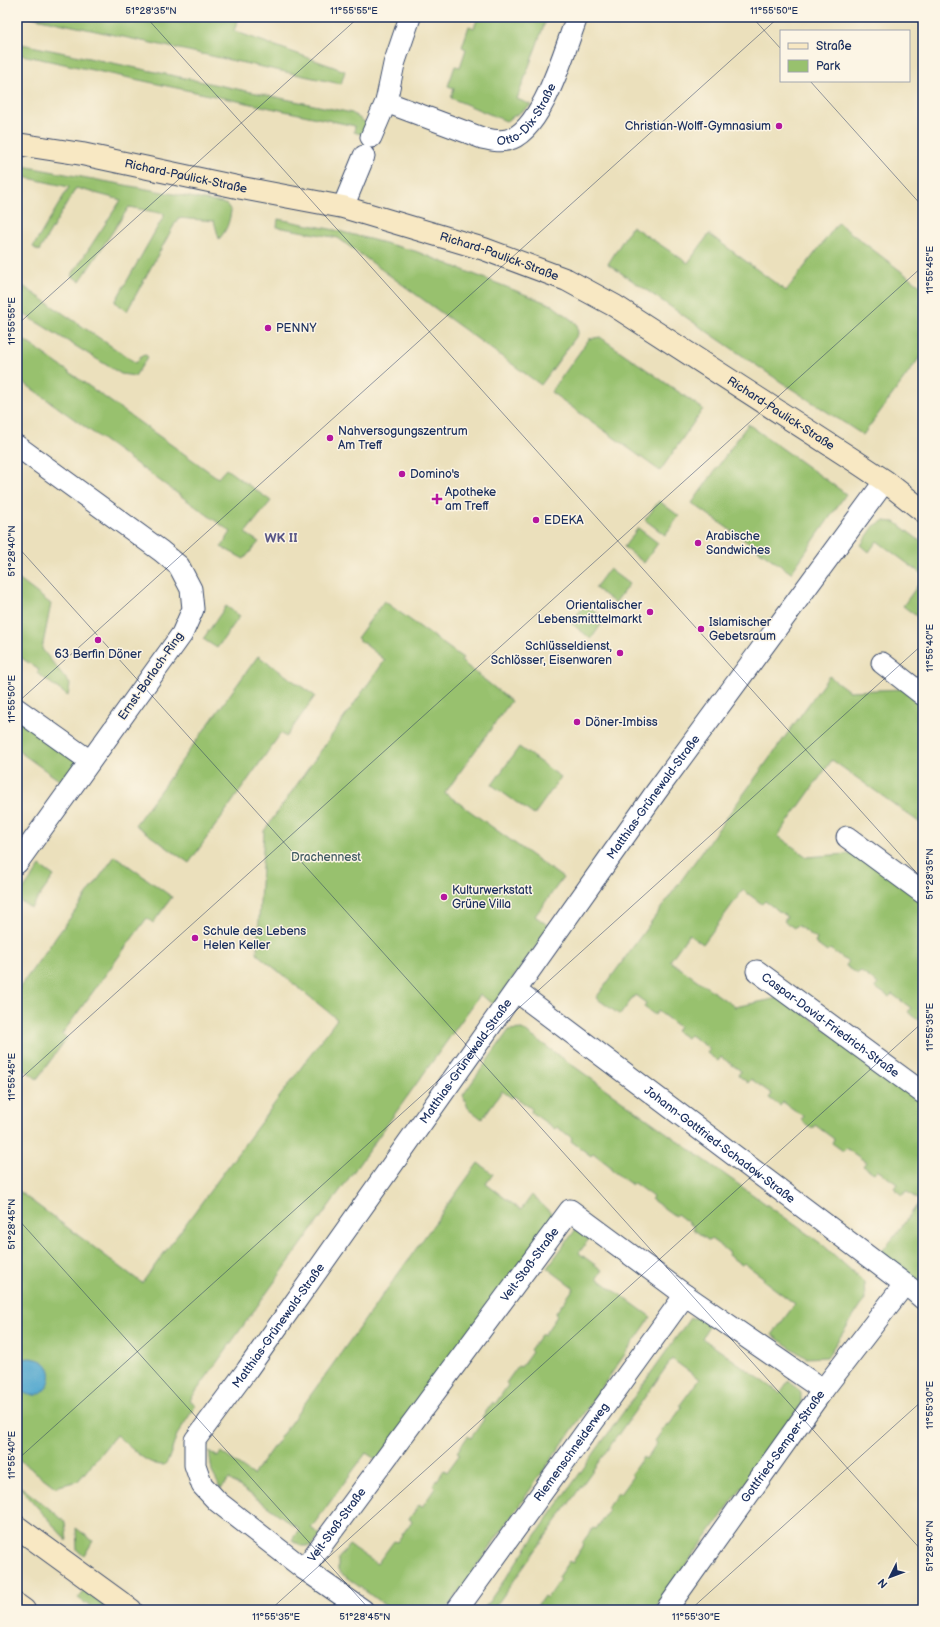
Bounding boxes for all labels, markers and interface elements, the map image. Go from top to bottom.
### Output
text: 51°28'35"N [125,5,177,17]
text: 11°55'55"E [330,5,378,17]
text: 11°55'50"E [750,5,798,17]
legend [780,30,910,82]
text: Straße [816,39,852,54]
text: Park [816,59,840,74]
street label: Otto-Dix-Straße [496,81,559,149]
place label: Christian-Wolff-Gymnasium [625,119,771,134]
marker: Christian-Wolff-Gymnasium [774,121,784,131]
street label: Richard-Paulick-Straße [123,156,248,196]
street label: Richard-Paulick-Straße [438,229,561,284]
text: 11°55'45"E [924,245,936,294]
text: 11°55'55"E [6,297,18,345]
place label: PENNY [276,321,318,336]
marker: PENNY [263,323,273,333]
street label: Richard-Paulick-Straße [724,373,838,453]
place label: Nahversogungszentrum Am Treff [338,424,468,453]
marker: Nahversogungszentrum Am Treff [325,433,335,443]
place label: Domino's [410,467,459,482]
marker: Domino's [397,469,407,479]
place label: Apotheke am Treff [445,485,496,514]
marker: Apotheke am Treff [432,494,442,504]
place label: EDEKA [544,513,584,528]
marker: EDEKA [531,515,541,525]
text: 51°28'40"N [6,525,18,577]
place label: Arabische Sandwiches [706,529,770,558]
district label: WK II [264,530,298,546]
marker: Arabische Sandwiches [693,538,703,548]
place label: Orientalischer Lebensmitttelmarkt [538,598,643,627]
marker: Orientalischer Lebensmitttelmarkt [645,607,655,617]
place label: Islamischer Gebetsraum [709,615,776,644]
text: 11°55'40"E [924,623,936,672]
marker: Islamischer Gebetsraum [696,624,706,634]
street label: Ernst-Barlach-Ring [115,629,187,723]
marker: 63 Berfin Döner [93,635,103,645]
place label: Schlüsseldienst, Schlösser, Eisenwaren [491,639,612,668]
place label: 63 Berfin Döner [54,647,142,662]
marker: Schlüsseldienst, Schlösser, Eisenwaren [615,648,625,658]
text: 11°55'50"E [6,675,18,723]
place label: Döner-Imbiss [585,715,658,730]
marker: Döner-Imbiss [572,717,582,727]
street label: Matthias-Grünewald-Straße [603,732,703,862]
text: 51°28'35"N [924,848,936,900]
park label: Drachennest [291,850,361,865]
place label: Kulturwerkstatt Grüne Villa [452,883,533,912]
marker: Kulturwerkstatt Grüne Villa [439,892,449,902]
place label: Schule des Lebens Helen Keller [203,924,306,953]
marker: Schule des Lebens Helen Keller [190,933,200,943]
street label: Caspar-David-Friedrich-Straße [758,969,902,1080]
street label: Matthias-Grünewald-Straße [416,996,515,1126]
text: 11°55'35"E [924,1002,936,1051]
text: 11°55'45"E [6,1052,18,1101]
street label: Johann-Gottfried-Schadow-Straße [641,1083,798,1206]
text: 51°28'45"N [6,1198,18,1250]
street label: Veit-Stoß-Straße [497,1224,562,1305]
street label: Matthias-Grünewald-Straße [229,1260,328,1391]
text: 11°55'30"E [924,1380,936,1429]
street label: Gottfried-Semper-Straße [737,1387,828,1506]
street label: Riemenschneiderweg [531,1400,612,1504]
text: 11°55'40"E [6,1430,18,1479]
street label: Veit-Stoß-Straße [304,1485,369,1565]
text: 51°28'40"N [924,1520,936,1572]
north arrow [870,1557,910,1597]
text: N [875,1576,891,1591]
text: 11°55'35"E [252,1611,301,1623]
text: 51°28'45"N [339,1611,391,1623]
text: 11°55'30"E [672,1611,721,1623]

